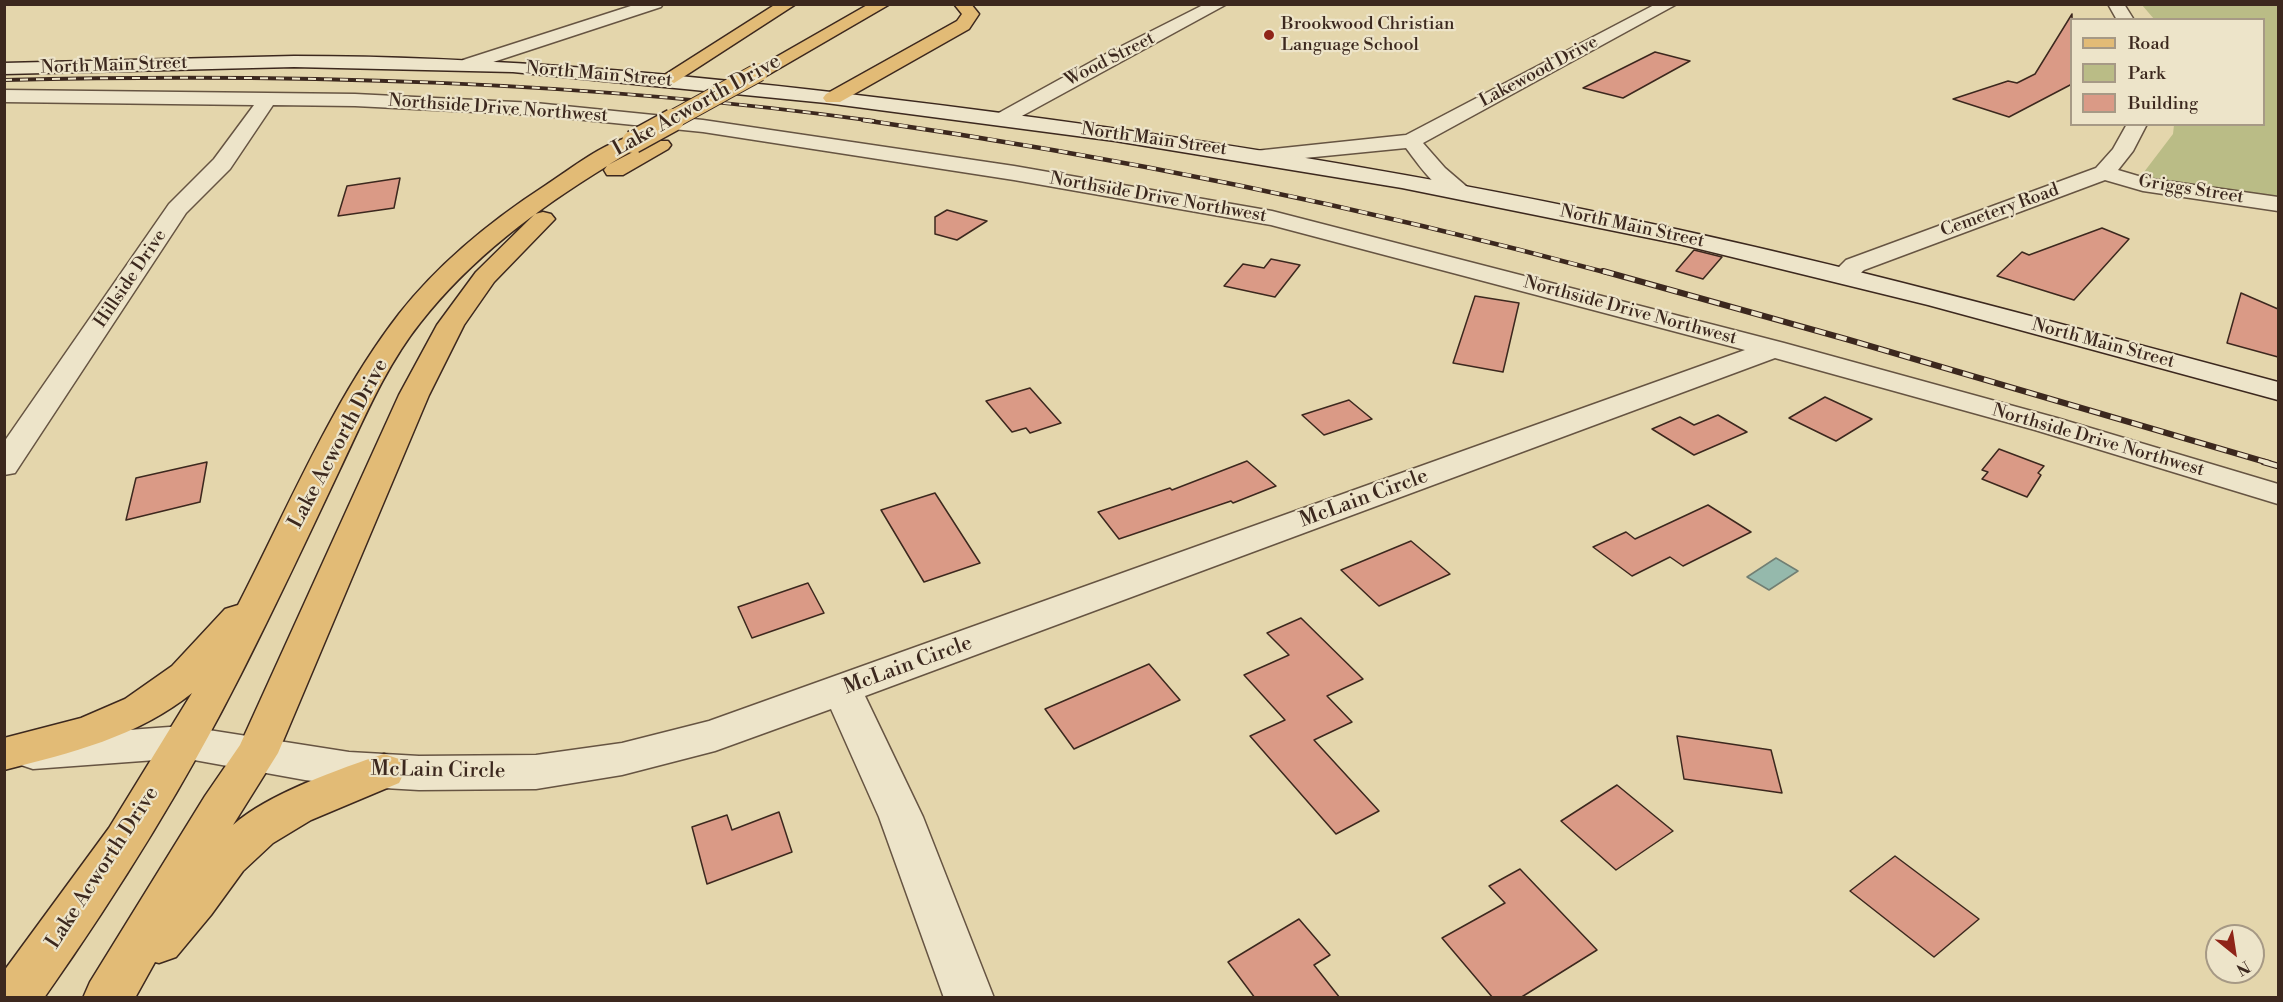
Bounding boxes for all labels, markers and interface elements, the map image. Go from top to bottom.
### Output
place label: Brookwood Christian Language School [1281,14,1455,57]
legend [2070,18,2265,126]
street label: Wood Street [1061,28,1159,92]
marker: Brookwood Christian Language School [1262,28,1276,42]
street label: Lakewood Drive [1476,32,1602,112]
text: Road [2128,32,2170,55]
street label: Lake Acworth Drive [609,49,785,163]
street label: North Main Street [40,53,188,79]
street label: North Main Street [525,58,673,92]
text: Park [2128,62,2165,85]
street label: Northside Drive Northwest [388,91,608,127]
text: Building [2128,92,2198,115]
street label: North Main Street [1080,119,1228,161]
street label: Northside Drive Northwest [1048,168,1268,228]
street label: Griggs Street [2137,171,2245,209]
street label: Cemetery Road [1938,180,2062,242]
street label: North Main Street [1558,201,1706,253]
street label: Hillside Drive [90,226,172,332]
street label: Northside Drive Northwest [1521,272,1739,350]
street label: North Main Street [2029,315,2177,373]
street label: Lake Acworth Drive [284,355,394,533]
street label: Northside Drive Northwest [1989,400,2207,482]
street label: McLain Circle [1296,464,1432,534]
street label: McLain Circle [840,631,976,701]
street label: McLain Circle [370,757,506,785]
street label: Lake Acworth Drive [41,782,165,954]
north arrow [2205,924,2265,984]
text: N [2233,956,2253,980]

